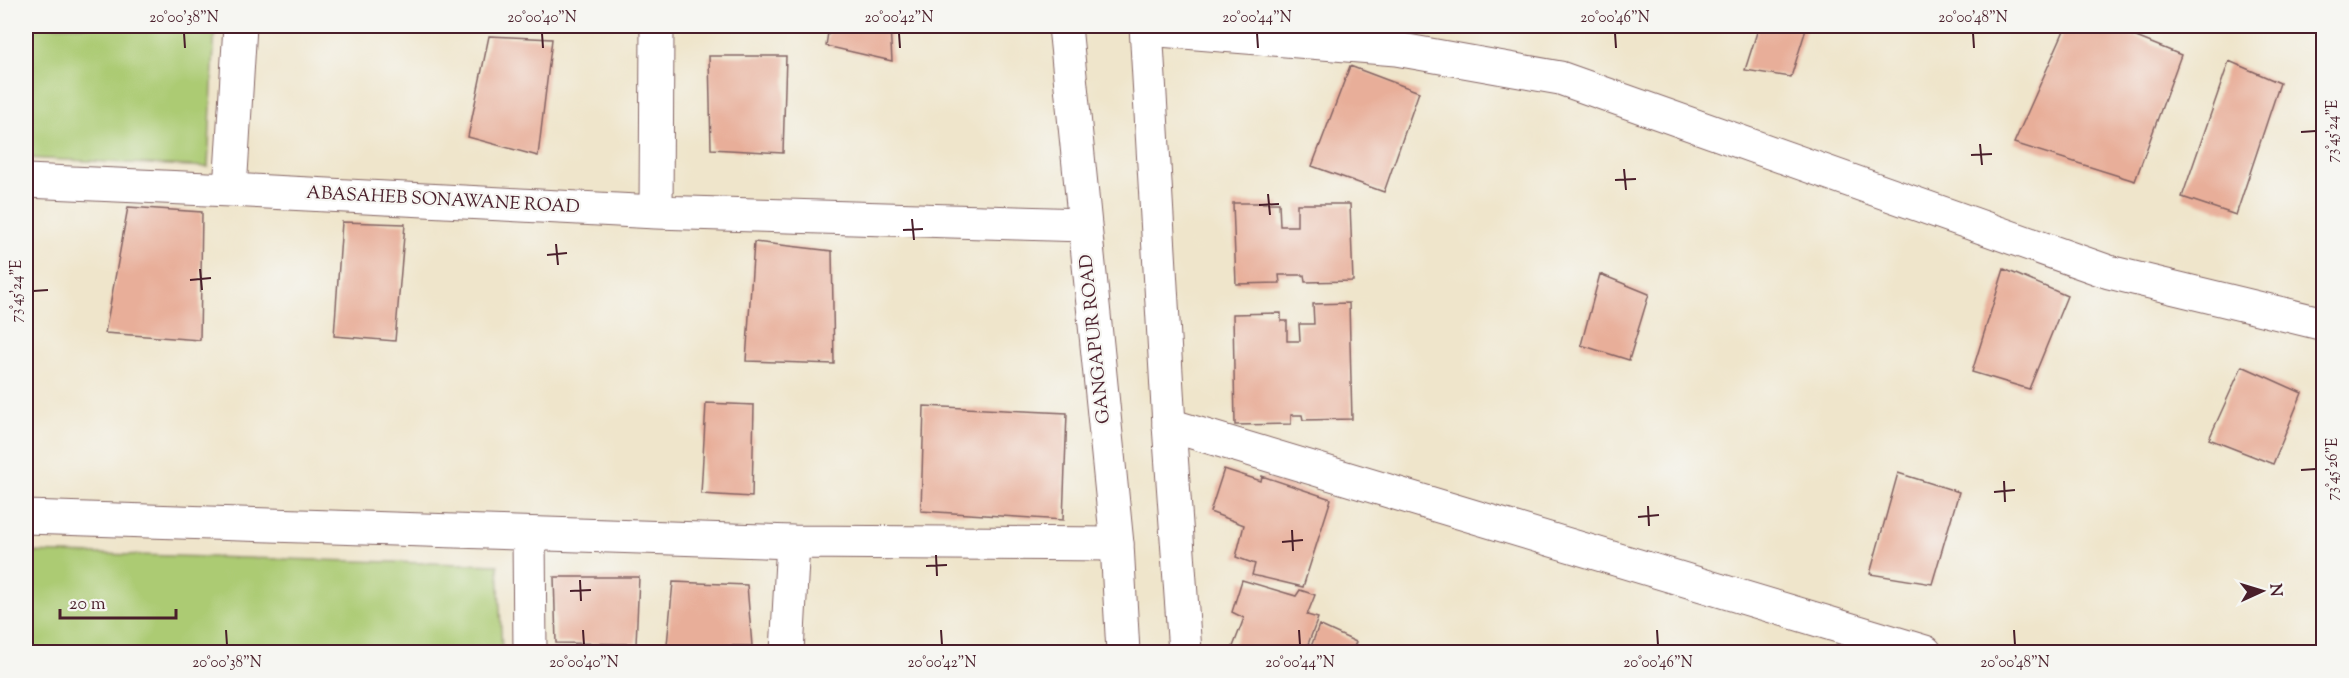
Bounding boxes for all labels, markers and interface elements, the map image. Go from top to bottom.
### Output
text: 20°00'38"N [149,8,219,29]
text: 20°00'40"N [507,8,577,29]
text: 20°00'42"N [865,8,933,29]
text: 20°00'44"N [1222,8,1292,29]
text: 20°00'46"N [1580,8,1650,29]
text: 20°00'48"N [1938,8,2008,29]
text: 73°45'24"E [2323,100,2344,162]
street label: ABASAHEB SONAWANE ROAD [306,181,580,221]
street label: GANGAPUR ROAD [1074,253,1118,425]
text: 73°45'24"E [7,260,28,322]
text: 73°45'26"E [2323,438,2344,500]
north arrow [2232,561,2292,621]
scale bar [60,582,176,620]
text: N [2263,583,2286,598]
text: 20 m [69,592,106,618]
text: 20°00'38"N [192,653,262,674]
text: 20°00'40"N [549,653,619,674]
text: 20°00'42"N [908,653,976,674]
text: 20°00'44"N [1265,653,1335,674]
text: 20°00'46"N [1623,653,1693,674]
text: 20°00'48"N [1980,653,2050,674]

